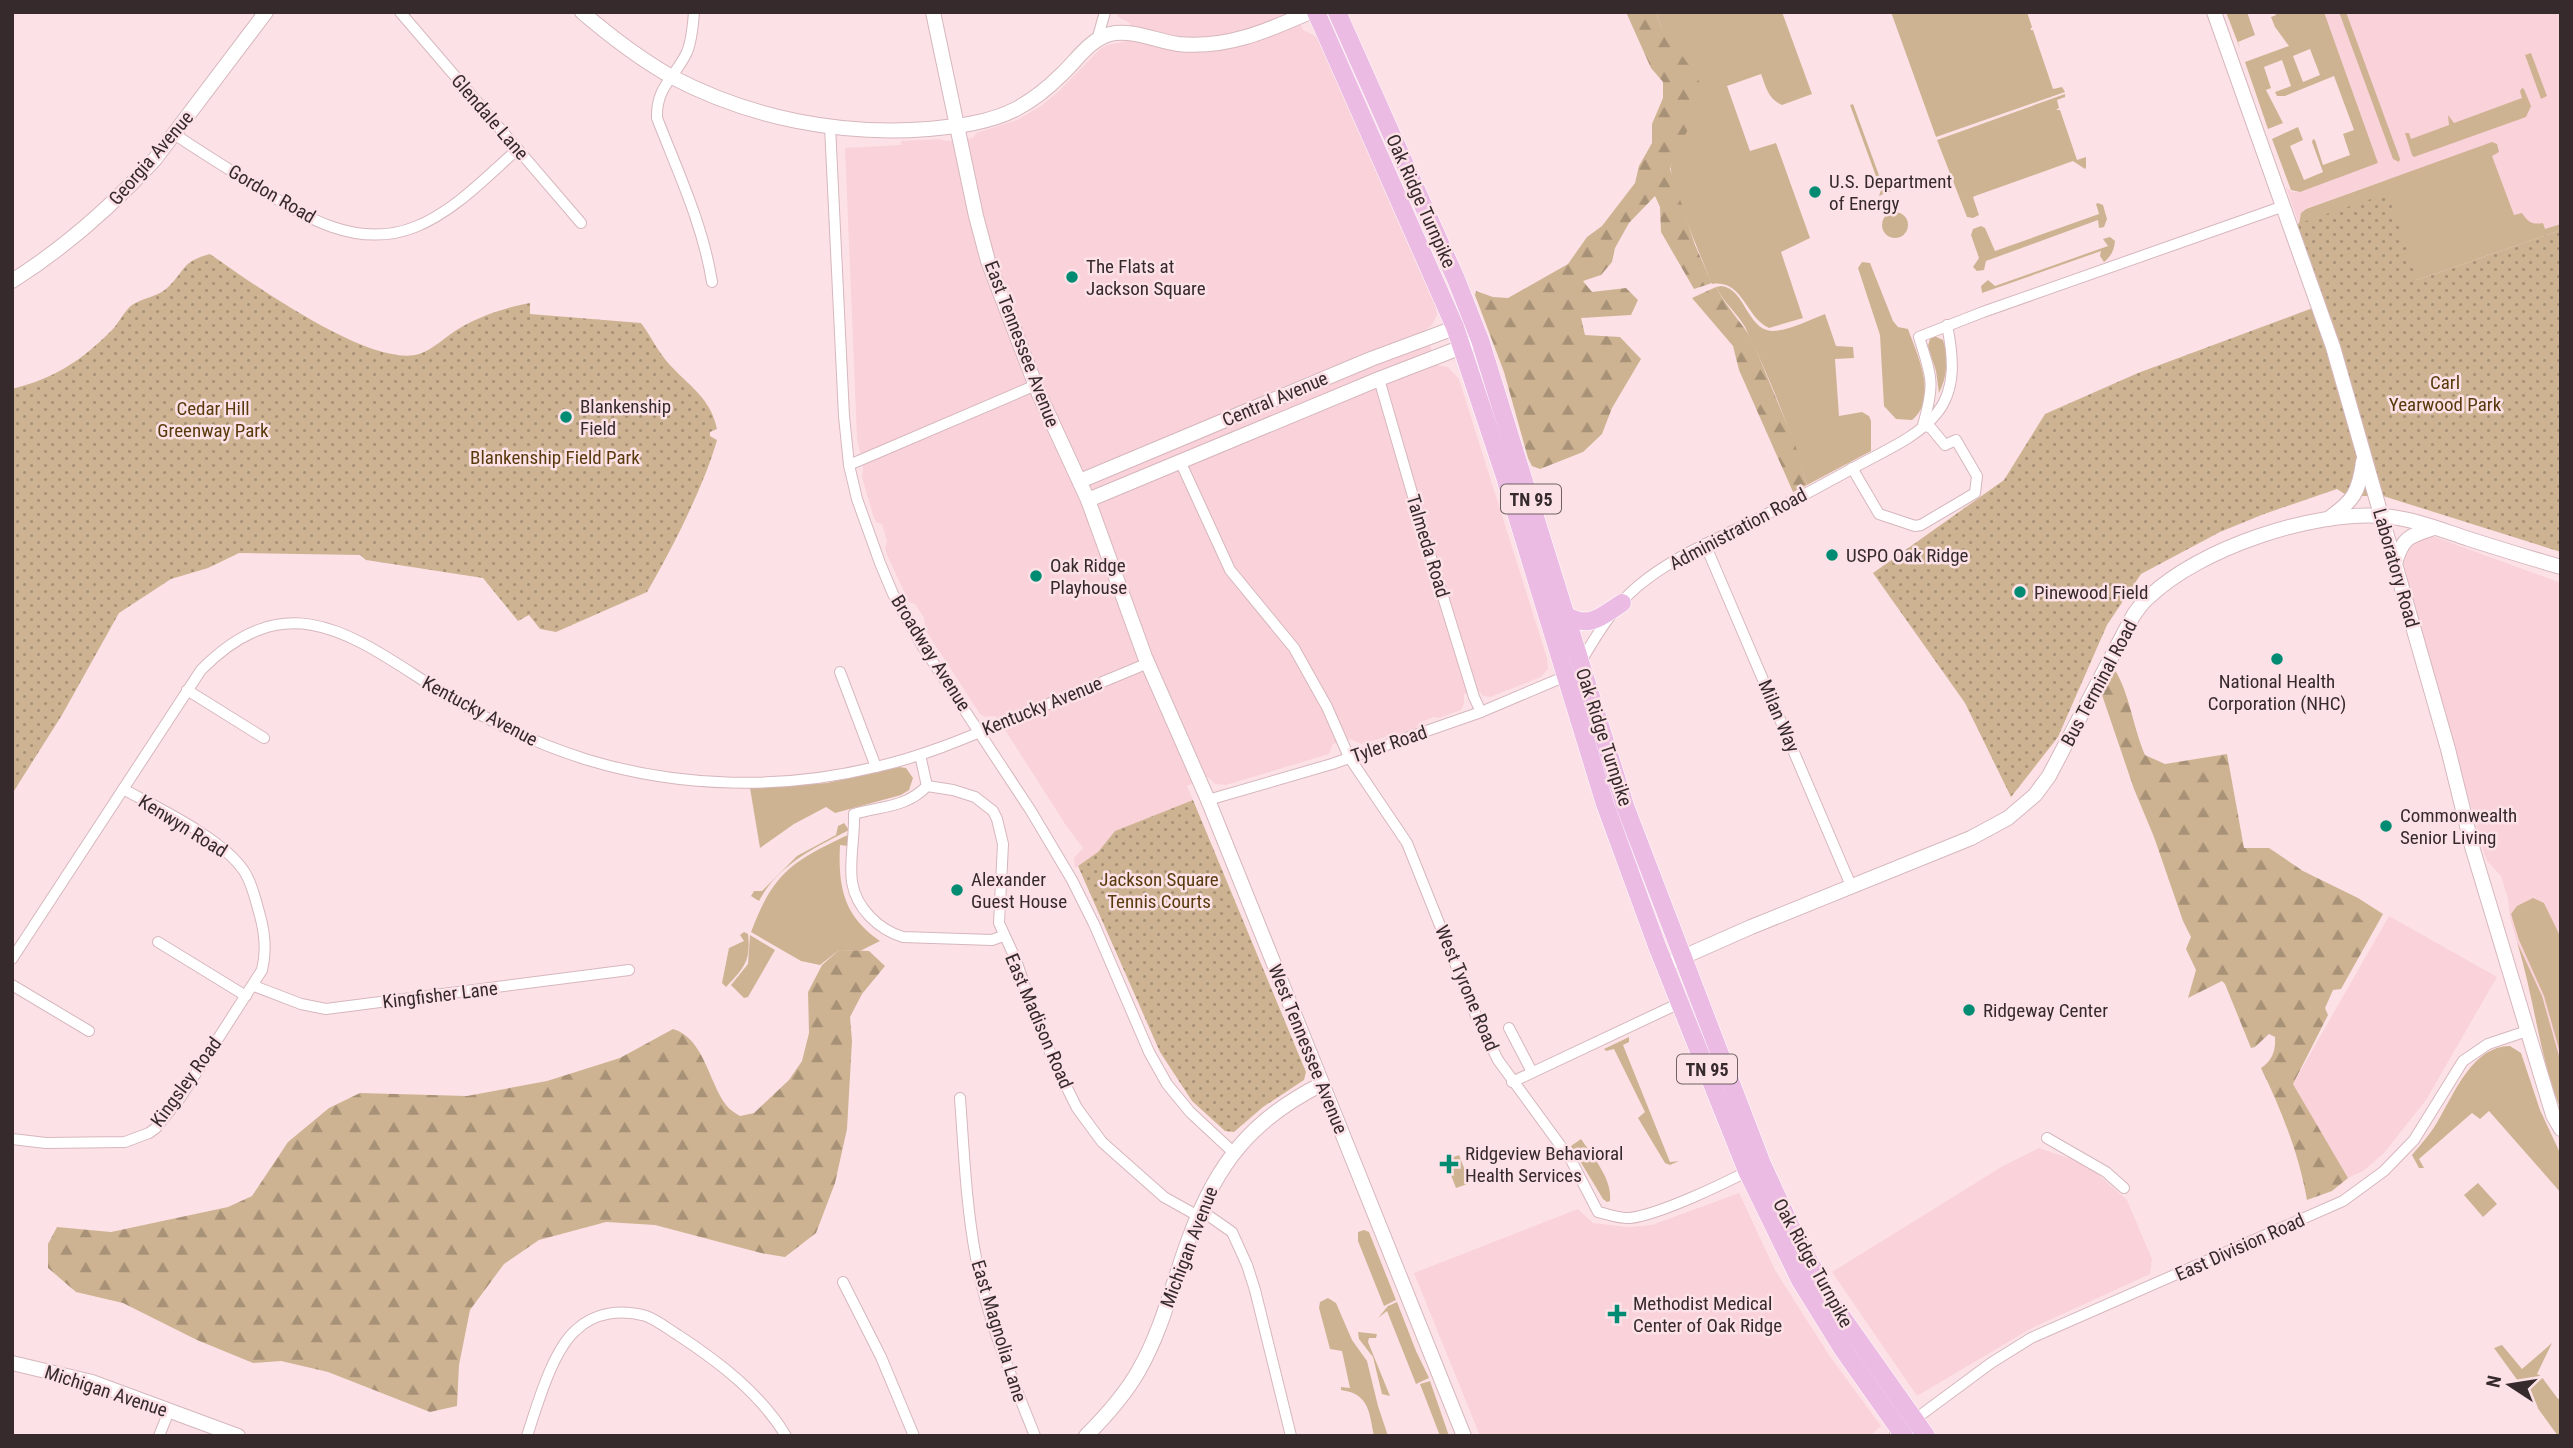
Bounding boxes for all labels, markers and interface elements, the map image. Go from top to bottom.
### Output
street label: Glendale Lane [447,69,534,165]
street label: Georgia Avenue [104,106,198,210]
street label: Oak Ridge Turnpike [1381,131,1461,271]
street label: Gordon Road [224,160,320,228]
place label: U.S. Department of Energy [1829,170,1952,215]
marker: U.S. Department of Energy [1807,184,1823,200]
place label: The Flats at Jackson Square [1086,255,1206,300]
street label: East Tennessee Avenue [980,258,1064,430]
marker: The Flats at Jackson Square [1064,269,1080,285]
street label: Central Avenue [1219,366,1331,432]
park label: Carl Yearwood Park [2389,371,2502,416]
place label: Blankenship Field [580,395,671,440]
park label: Cedar Hill Greenway Park [157,397,269,442]
marker: Blankenship Field [558,409,574,425]
park label: Blankenship Field Park [470,446,640,469]
street label: Administration Road [1665,483,1811,575]
road number: TN 95 [1501,485,1561,514]
street label: Talmeda Road [1401,492,1455,600]
street label: Laboratory Road [2368,506,2424,630]
place label: USPO Oak Ridge [1846,544,1969,567]
marker: USPO Oak Ridge [1824,547,1840,563]
place label: Oak Ridge Playhouse [1050,554,1127,599]
marker: Oak Ridge Playhouse [1028,568,1044,584]
place label: Pinewood Field [2034,581,2148,604]
marker: Pinewood Field [2012,584,2028,600]
street label: Broadway Avenue [886,591,976,715]
street label: Bus Terminal Road [2056,616,2142,750]
marker: National Health Corporation (NHC) [2269,651,2285,667]
street label: Oak Ridge Turnpike [1571,665,1637,809]
place label: National Health Corporation (NHC) [2208,670,2346,715]
street label: Kentucky Avenue [418,671,542,751]
street label: Kentucky Avenue [979,671,1105,741]
street label: Milan Way [1753,676,1805,756]
street label: Tyler Road [1348,720,1430,768]
street label: Kenwyn Road [134,790,232,862]
place label: Commonwealth Senior Living [2400,804,2517,849]
marker: Commonwealth Senior Living [2378,818,2394,834]
place label: Alexander Guest House [971,868,1067,913]
park label: Jackson Square Tennis Courts [1099,868,1219,913]
marker: Alexander Guest House [949,882,965,898]
street label: West Tyrone Road [1430,922,1504,1054]
street label: East Madison Road [1000,950,1078,1092]
street label: West Tennessee Avenue [1263,961,1353,1137]
street label: Kingfisher Lane [381,977,499,1013]
place label: Ridgeway Center [1983,999,2108,1022]
marker: Ridgeway Center [1961,1002,1977,1018]
street label: Kingsley Road [146,1033,226,1131]
road number: TN 95 [1677,1054,1737,1084]
place label: Ridgeview Behavioral Health Services [1465,1142,1623,1187]
marker: Ridgeview Behavioral Health Services [1439,1154,1459,1174]
street label: Michigan Avenue [1155,1183,1223,1311]
street label: Oak Ridge Turnpike [1768,1195,1858,1332]
street label: East Division Road [2172,1208,2308,1286]
street label: East Magnolia Lane [966,1257,1032,1405]
place label: Methodist Medical Center of Oak Ridge [1633,1292,1782,1337]
marker: Methodist Medical Center of Oak Ridge [1607,1304,1627,1324]
north arrow [2475,1350,2545,1420]
street label: Michigan Avenue [42,1360,170,1422]
text: N [2481,1373,2506,1390]

